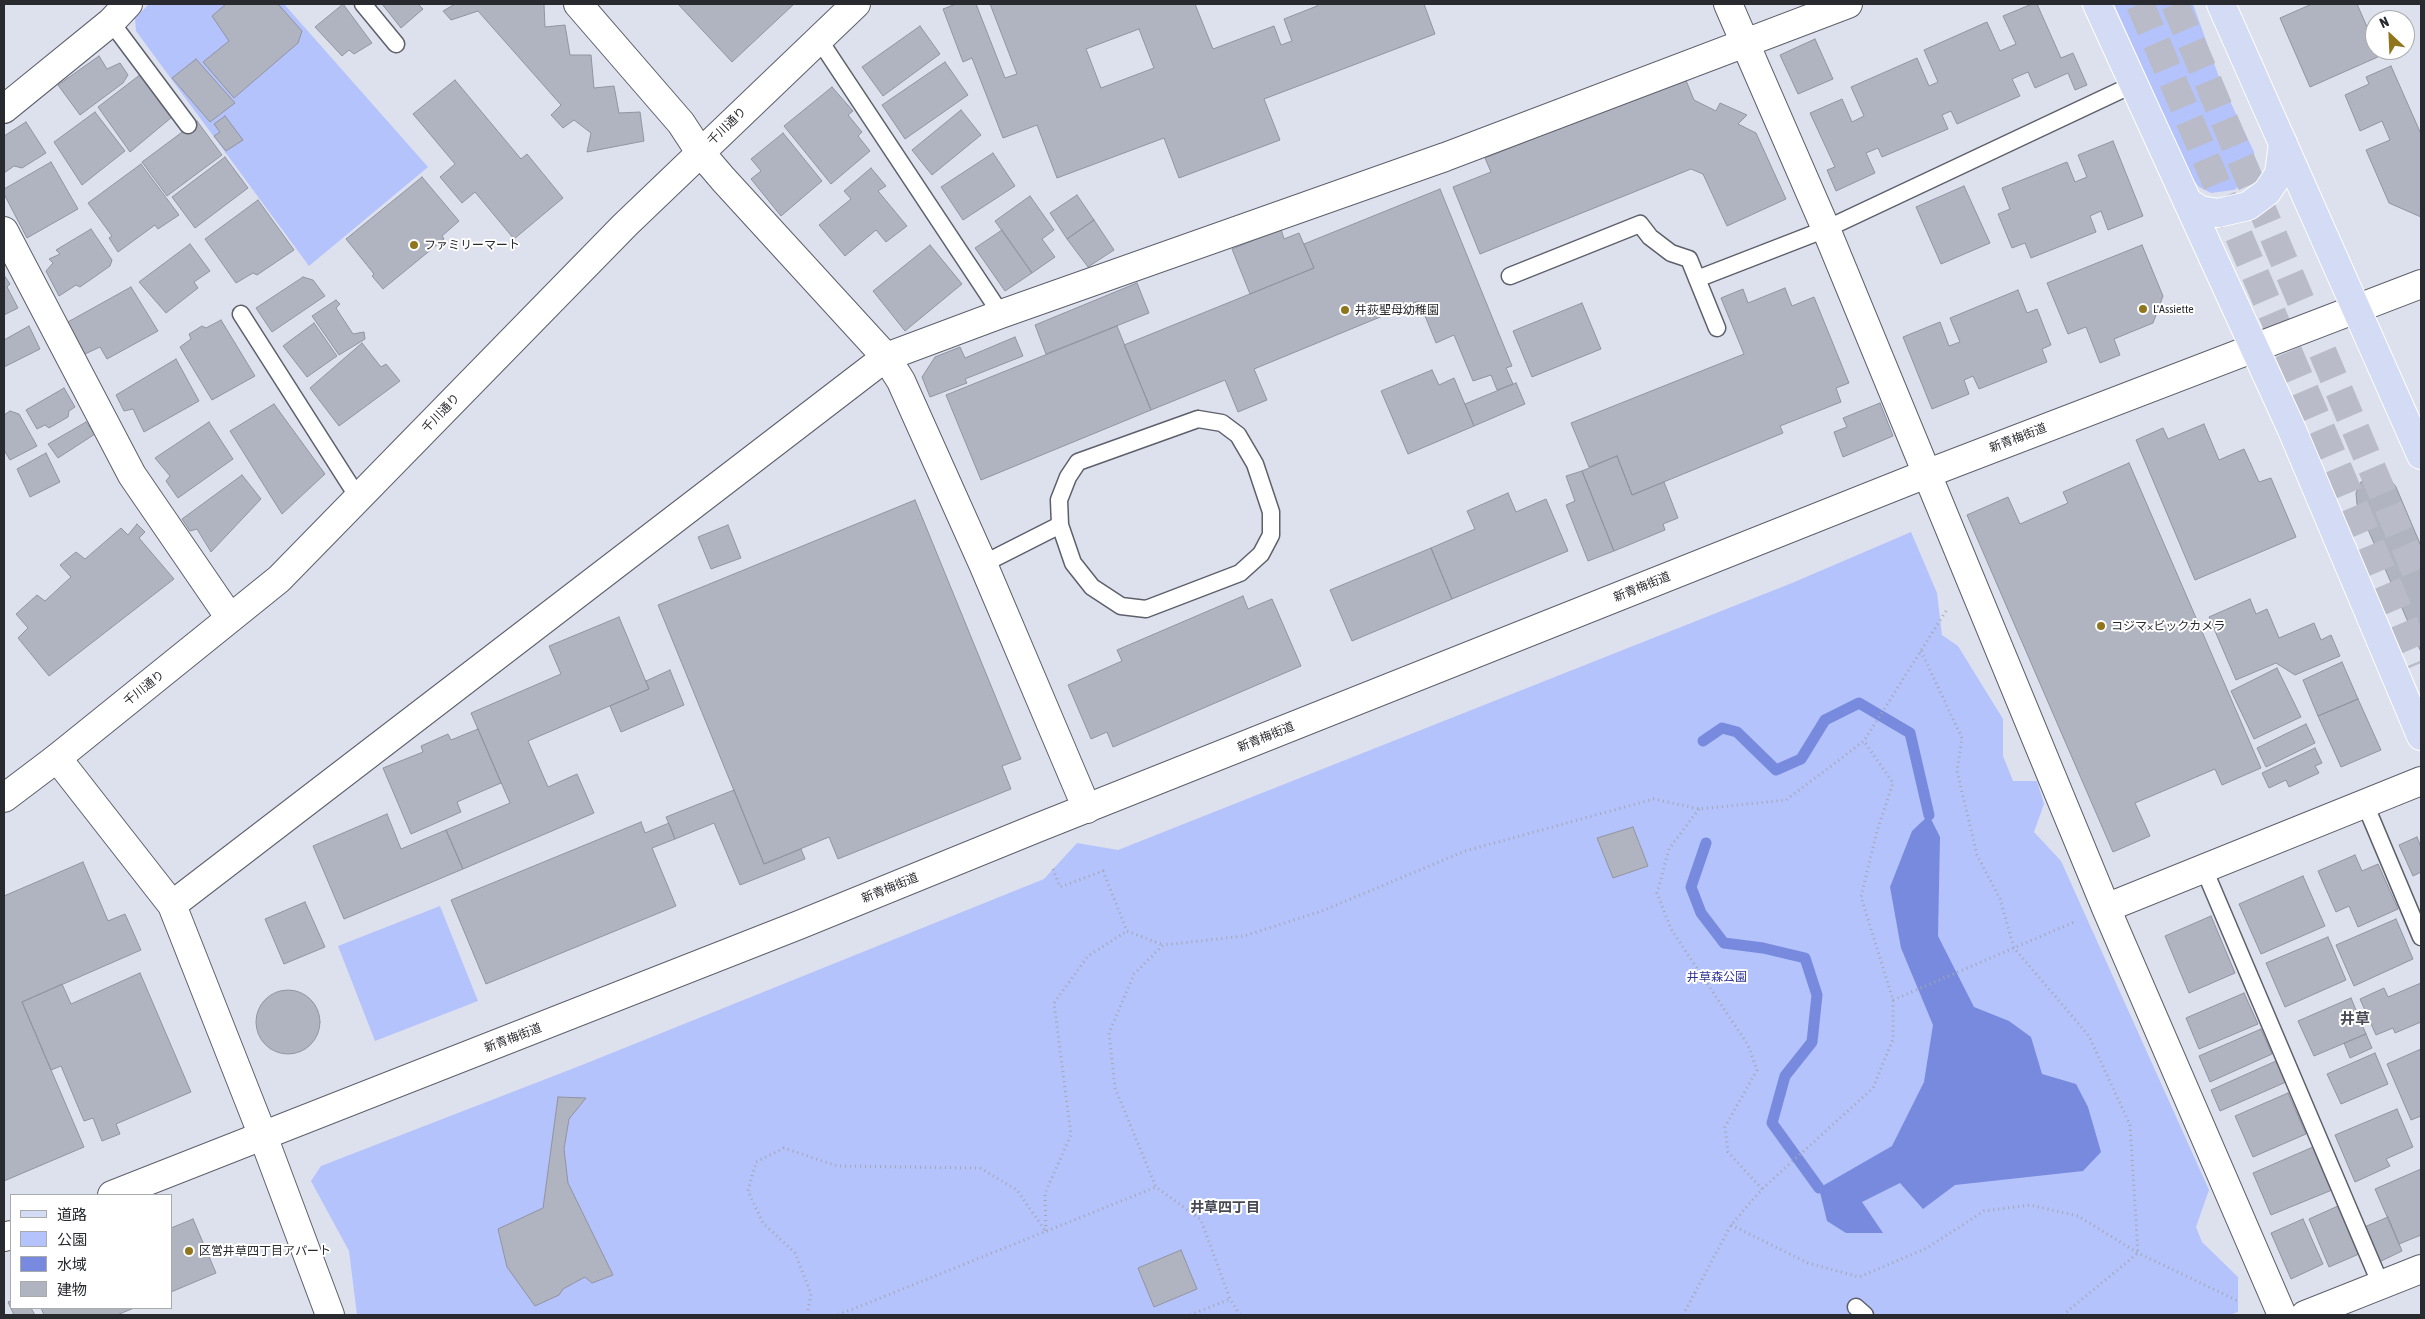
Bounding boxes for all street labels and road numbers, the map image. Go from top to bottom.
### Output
street label: 千川通り [705,104,749,148]
street label: 千川通り [419,391,463,435]
street label: 新青梅街道 [1987,421,2049,455]
street label: 新青梅街道 [1611,569,1673,605]
street label: 千川通り [121,667,167,709]
street label: 新青梅街道 [1235,719,1297,755]
street label: 新青梅街道 [859,870,921,906]
street label: 新青梅街道 [482,1021,544,1055]

